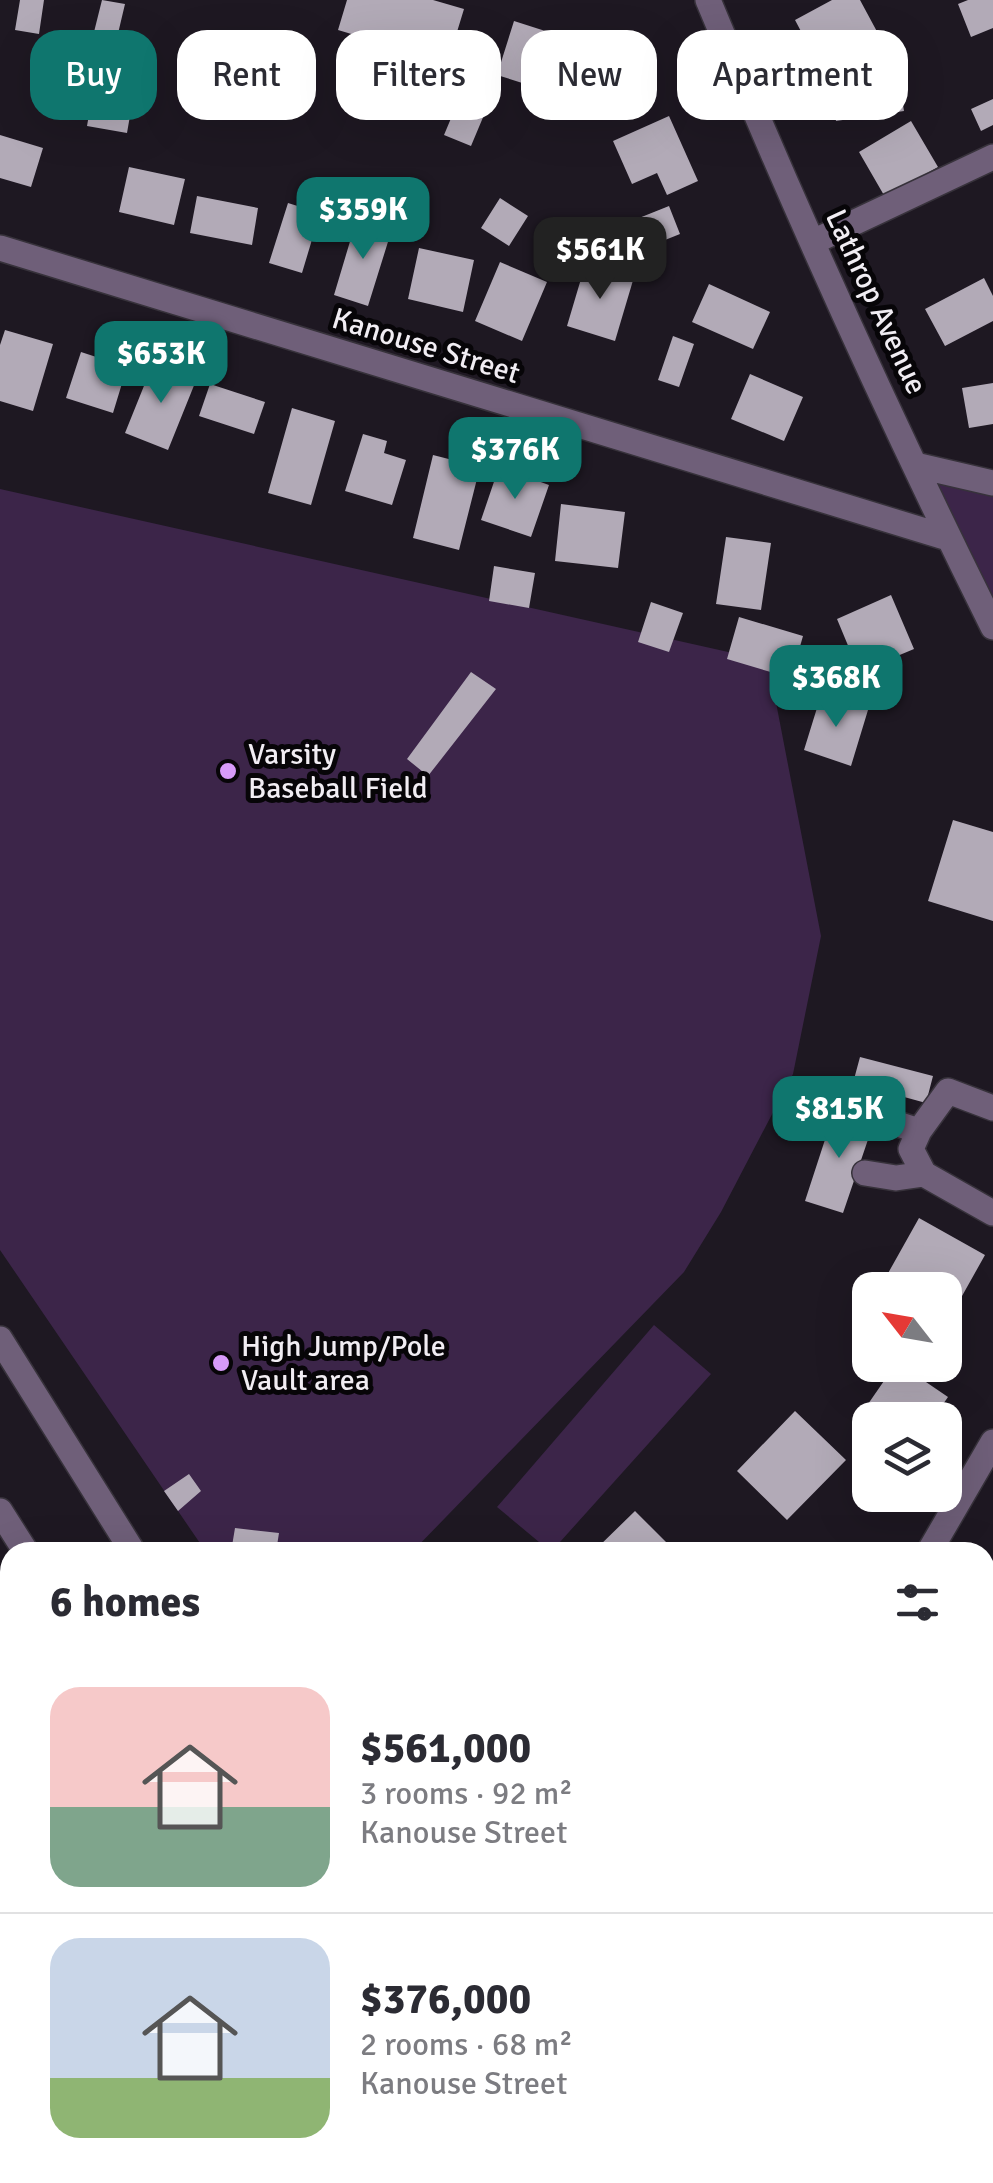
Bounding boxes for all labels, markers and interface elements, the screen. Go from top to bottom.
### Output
chip: Buy [30,30,157,120]
chip: Rent [177,30,316,120]
chip: Filters [336,30,501,120]
chip: New [521,30,657,120]
chip: Apartment [677,30,908,120]
pin: $359K [293,177,433,262]
text: $359K [319,190,407,229]
street label: Lathrop Avenue [817,204,935,400]
pin: $561K [530,217,670,302]
text: $561K [556,230,644,269]
street label: Kanouse Street [328,300,524,392]
pin: $653K [91,321,231,406]
text: $653K [117,334,205,373]
pin: $376K [445,417,585,502]
text: $376K [471,430,559,469]
pin: $368K [766,645,906,730]
text: $368K [792,658,880,697]
place label: Varsity Baseball Field [248,736,428,807]
marker: Varsity Baseball Field [217,760,239,782]
pin: $815K [769,1076,909,1161]
text: $815K [795,1089,883,1128]
north arrow [852,1272,962,1382]
map controls [852,1272,962,1512]
place label: High Jump/Pole Vault area [241,1328,446,1399]
marker: High Jump/Pole Vault area [210,1352,232,1374]
button: layers [852,1402,962,1512]
icon: filters [890,1575,945,1630]
text: 6 homes [50,1577,200,1628]
text: $561,000 [360,1723,531,1774]
icon: home [130,1727,250,1847]
text: 3 rooms · 92 m² [360,1774,573,1813]
text: Kanouse Street [360,1813,567,1852]
text: $376,000 [360,1974,531,2025]
icon: home [130,1978,250,2098]
text: 2 rooms · 68 m² [360,2025,573,2064]
text: Kanouse Street [360,2064,567,2103]

